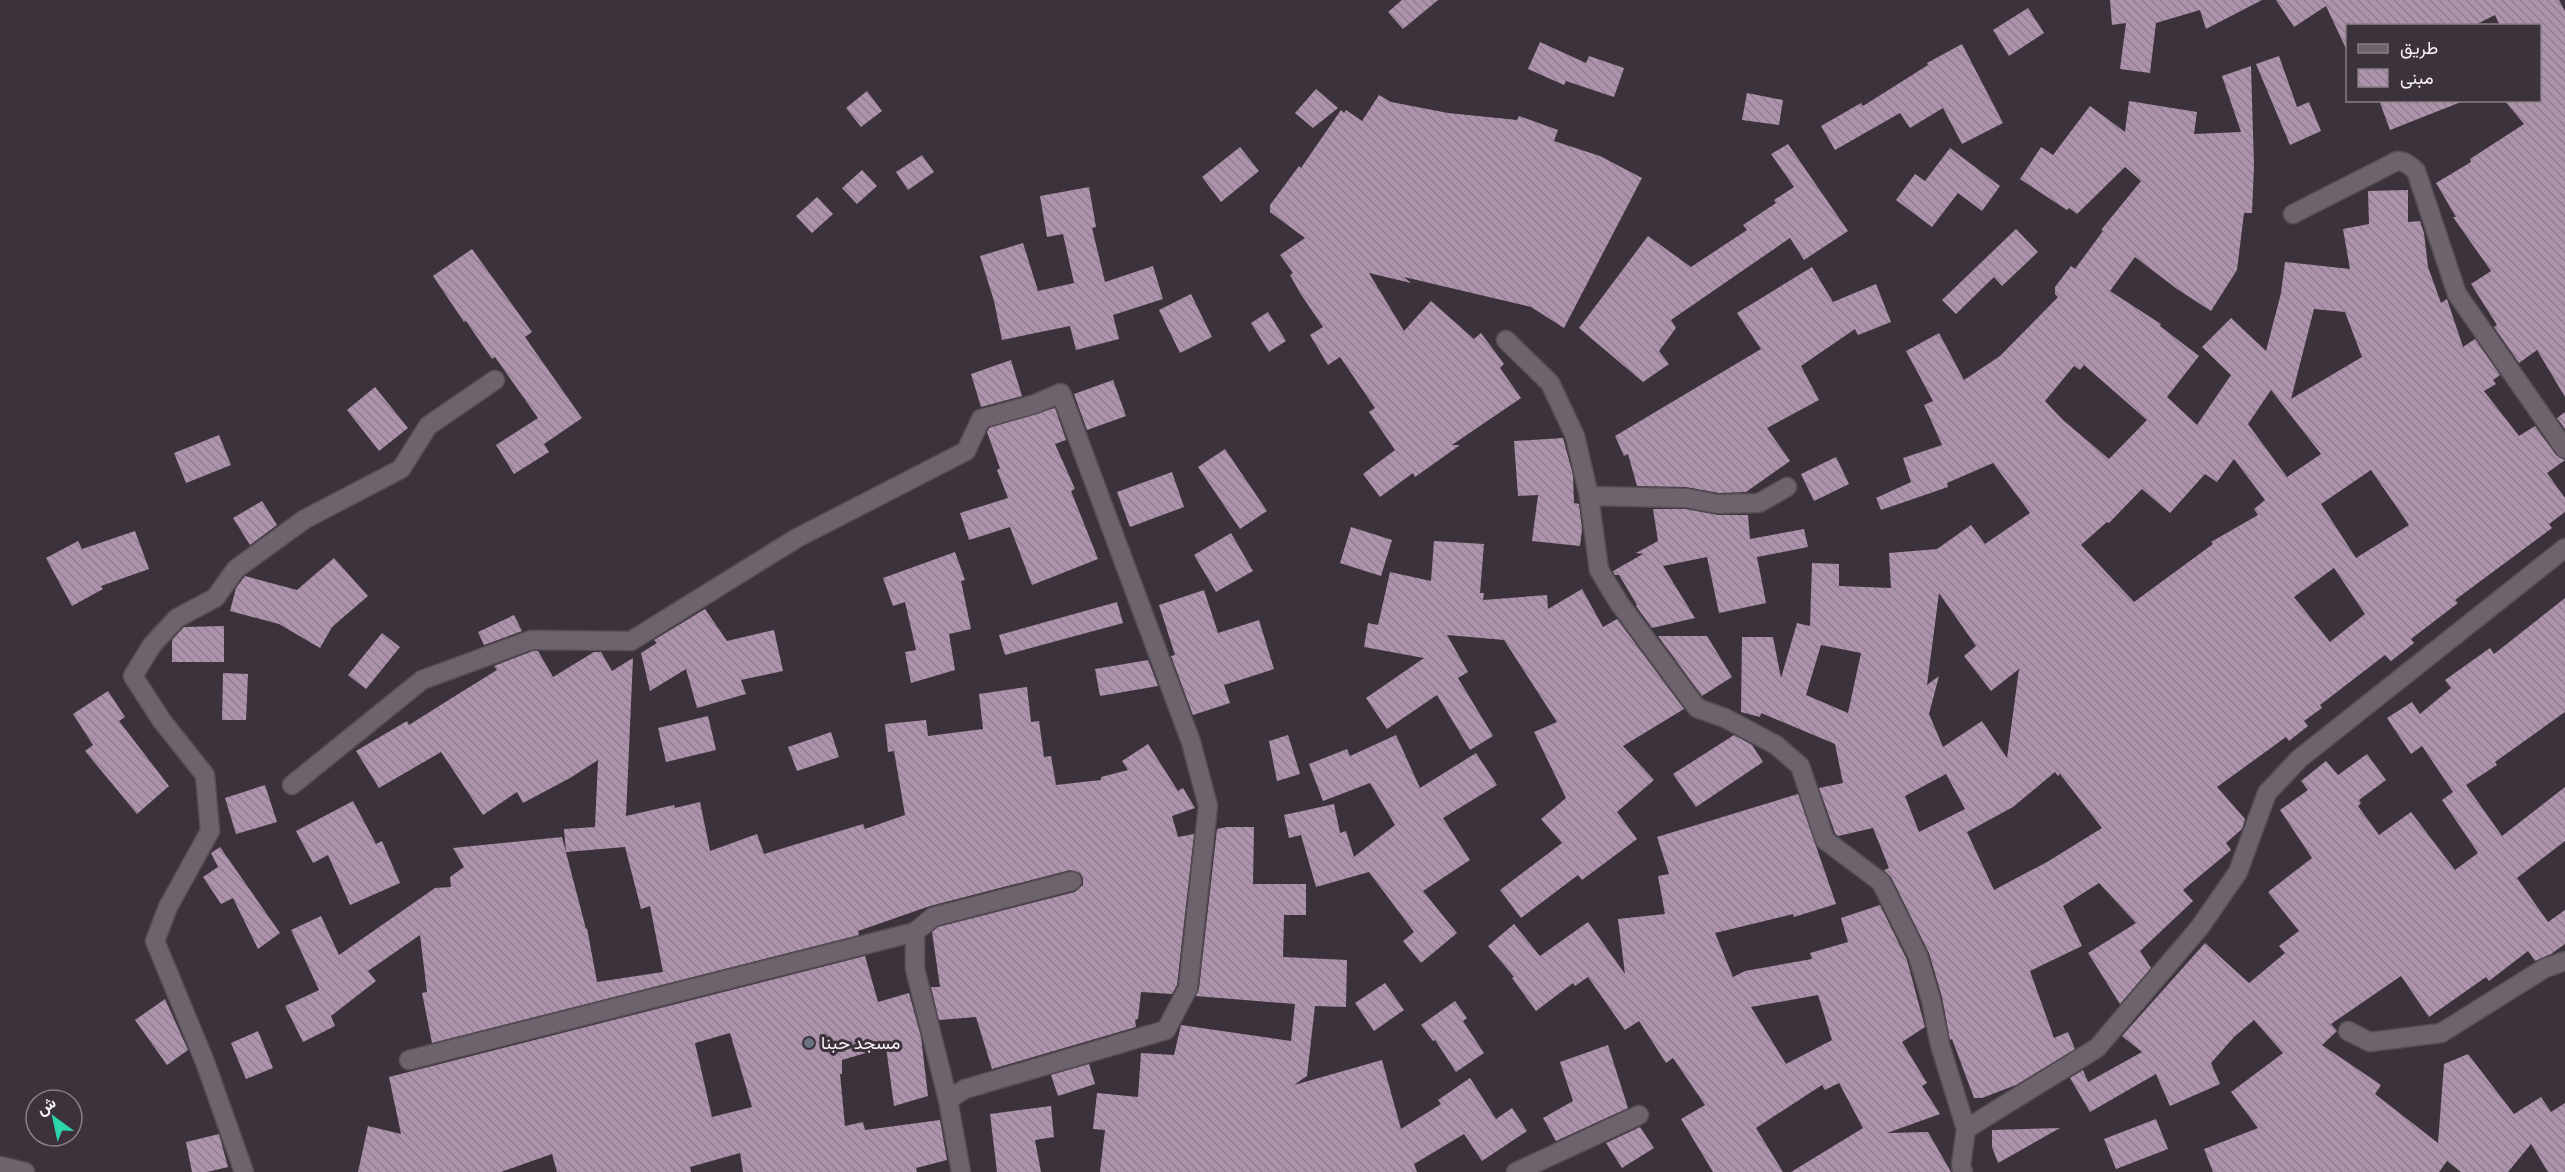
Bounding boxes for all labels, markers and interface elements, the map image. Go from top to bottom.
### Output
legend [2346,24,2541,102]
text: طريق [2400,36,2438,61]
text: مبنى [2400,66,2434,91]
place label: مسجد حبنا [821,1031,900,1056]
marker: مسجد حبنا [802,1036,816,1050]
north arrow [24,1088,84,1148]
text: ش [32,1092,60,1121]

